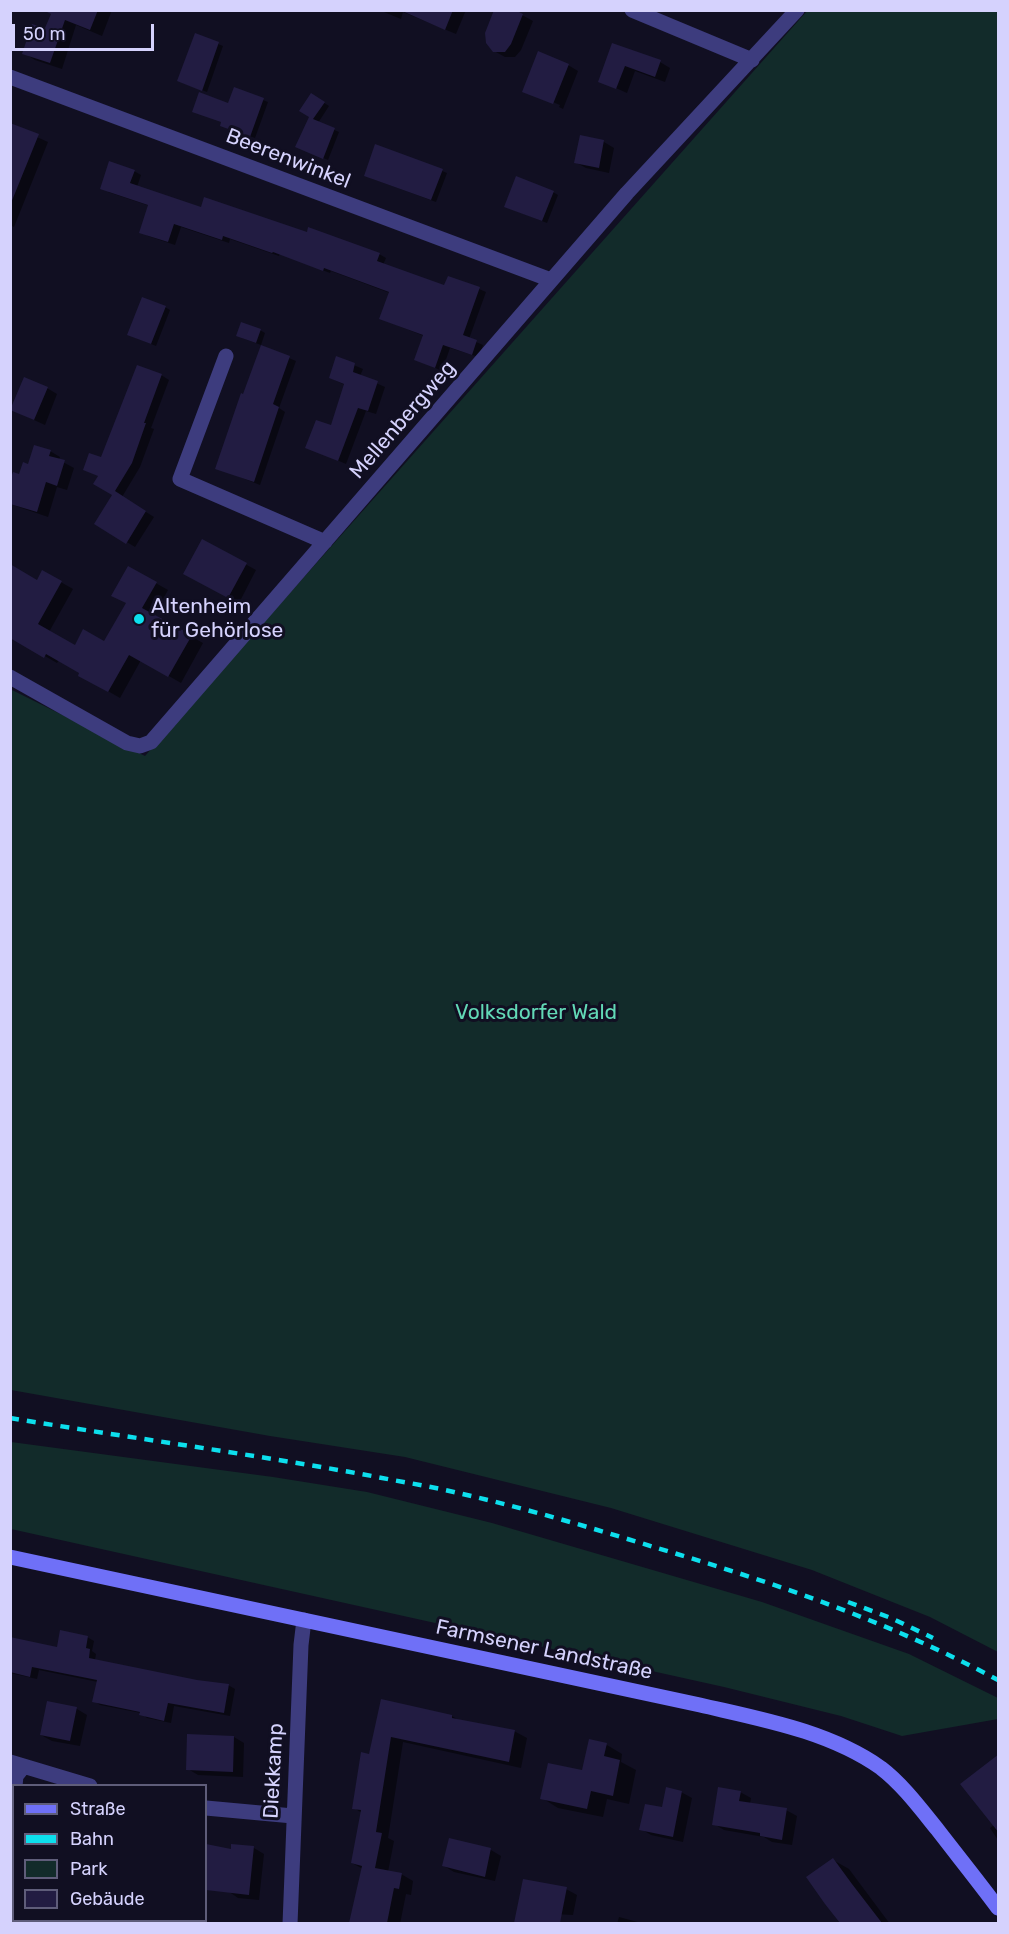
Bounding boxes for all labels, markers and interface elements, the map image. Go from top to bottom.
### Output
scale bar [15,12,158,50]
text: 50 m [23,23,66,45]
street label: Beerenwinkel [222,124,354,194]
street label: Mellenbergweg [345,356,461,484]
place label: Altenheim für Gehörlose [151,594,283,644]
marker: Altenheim für Gehörlose [132,612,146,626]
park label: Volksdorfer Wald [455,1000,617,1026]
street label: Farmsener Landstraße [433,1615,655,1685]
street label: Diekkamp [259,1723,289,1819]
legend [12,1784,207,1922]
text: Straße [70,1798,126,1820]
text: Bahn [70,1828,114,1850]
text: Park [70,1858,107,1880]
text: Gebäude [70,1888,145,1910]

